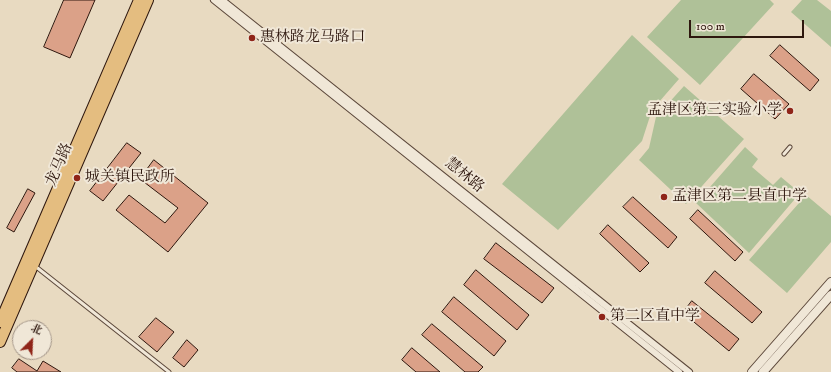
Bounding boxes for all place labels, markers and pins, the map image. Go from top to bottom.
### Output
place label: 惠林路龙马路口 [260,29,365,47]
marker: 惠林路龙马路口 [247,33,257,43]
place label: 孟津区第三实验小学 [647,102,782,120]
marker: 孟津区第三实验小学 [785,106,795,116]
place label: 城关镇民政所 [85,169,175,187]
marker: 城关镇民政所 [72,173,82,183]
place label: 孟津区第二县直中学 [672,188,807,206]
marker: 孟津区第二县直中学 [659,192,669,202]
place label: 第二区直中学 [610,308,700,326]
marker: 第二区直中学 [597,312,607,322]

